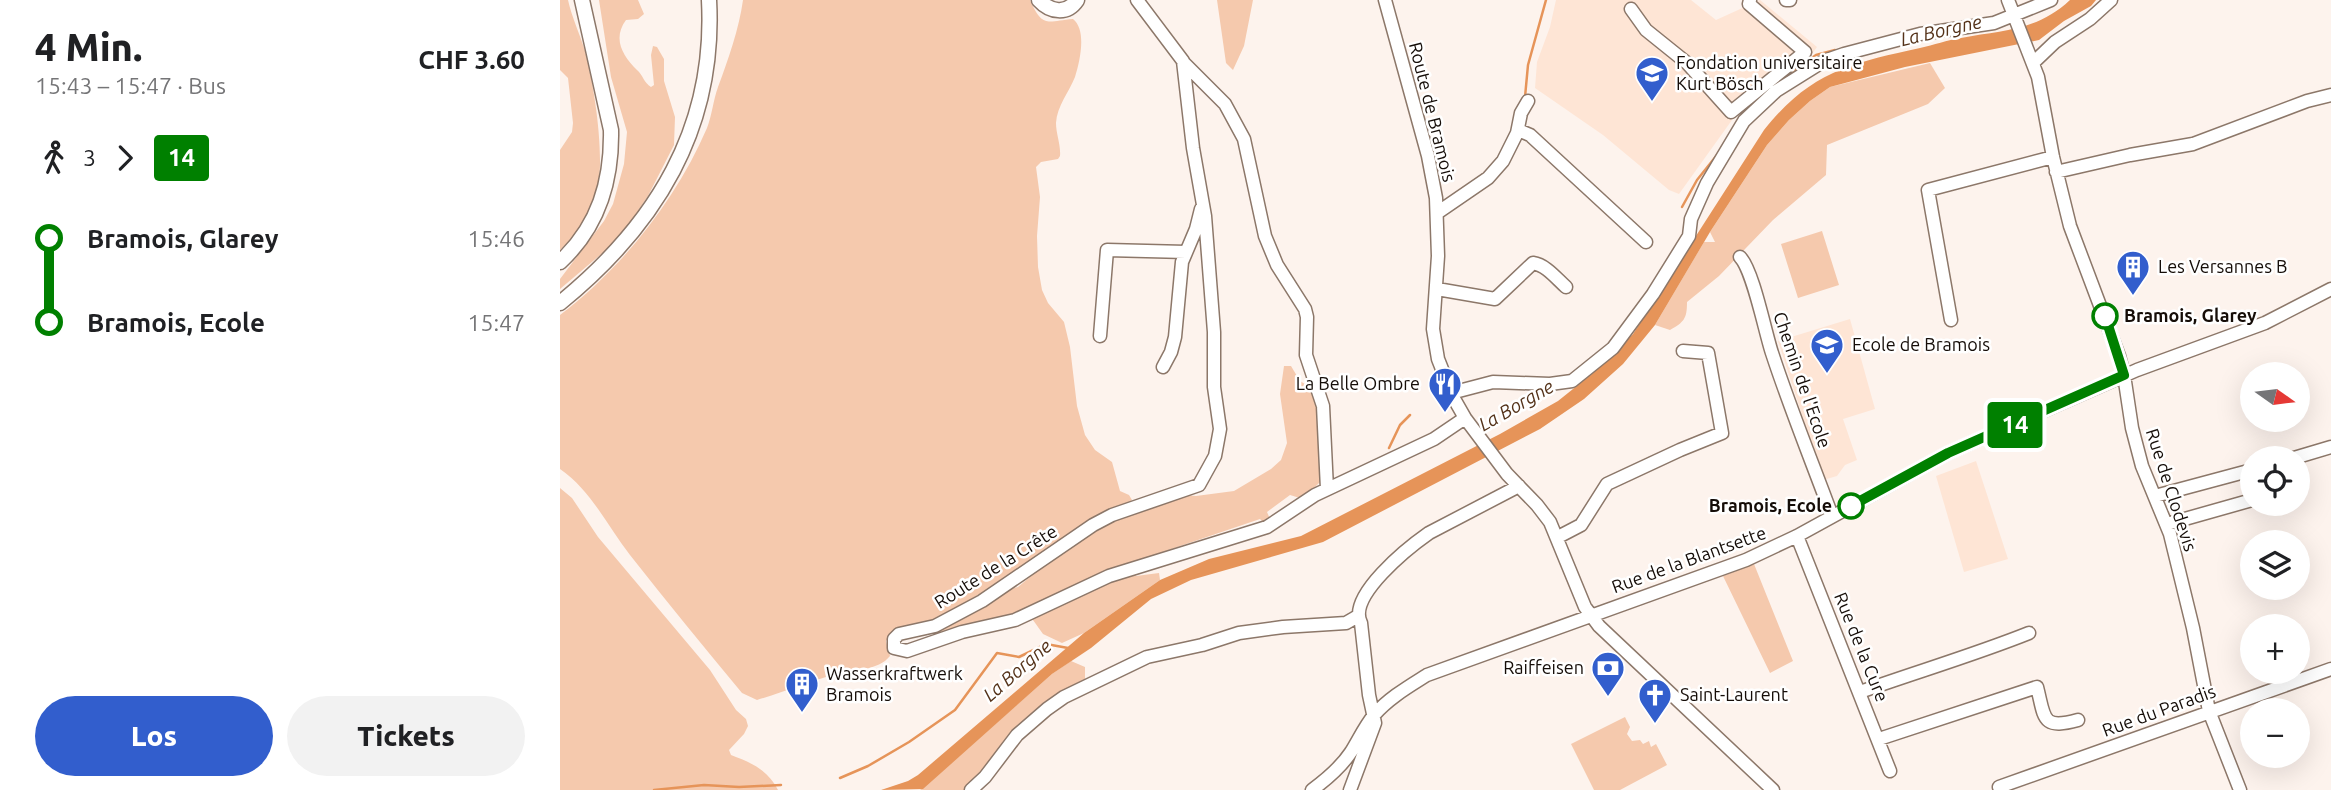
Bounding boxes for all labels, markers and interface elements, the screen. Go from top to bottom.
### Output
water label: La Borgne [1898,10,1984,50]
text: 4 Min. [35,26,142,68]
street label: Route de Bramois [1406,40,1460,184]
text: CHF 3.60 [418,45,525,74]
place label: Fondation universitaire Kurt Bösch [1676,52,1862,93]
school or university icon: Fondation universitaire Kurt Bösch [1633,54,1671,103]
text: 15:43 – 15:47 · Bus [35,73,226,98]
icon: walk [35,139,73,177]
icon: forward [106,139,144,177]
text: 14 [168,144,195,171]
text: 3 [83,145,96,170]
text: Bramois, Glarey [87,224,279,253]
text: 15:46 [467,226,525,251]
building icon: Les Versannes B [2114,248,2152,297]
place label: Les Versannes B [2158,256,2288,276]
marker: Bramois, Glarey [2092,303,2118,329]
place label: Bramois, Glarey [2124,305,2257,325]
text: Bramois, Ecole [87,308,265,337]
street label: Chemin de l'Ecole [1770,309,1836,450]
text: 15:47 [467,310,525,335]
school or university icon: Ecole de Bramois [1808,326,1846,375]
place label: Ecole de Bramois [1852,334,1990,354]
north arrow [2240,362,2310,432]
map controls [2240,362,2310,768]
restaurant icon: La Belle Ombre [1426,365,1464,414]
place label: La Belle Ombre [1296,373,1420,393]
water label: La Borgne [1475,375,1558,435]
line badge: 14 [1984,402,2046,448]
text: 14 [2001,411,2029,438]
street label: Rue de Clodevis [2143,426,2201,554]
button: locate [2240,446,2310,516]
marker: Bramois, Ecole [1838,493,1864,519]
place label: Bramois, Ecole [1709,495,1832,515]
street label: Route de la Crête [931,520,1060,612]
street label: Rue de la Blantsette [1609,522,1769,596]
button: layers [2240,530,2310,600]
street label: Rue de la Cure [1831,589,1893,704]
button: + [2240,614,2310,684]
water label: La Borgne [979,634,1056,705]
bank icon: Raiffeisen [1589,649,1627,698]
place label: Raiffeisen [1503,657,1584,677]
place label: Wasserkraftwerk Bramois [826,663,963,704]
building icon: Wasserkraftwerk Bramois [783,665,821,714]
church icon: Saint-Laurent [1636,676,1674,725]
street label: Rue du Paradis [2099,680,2218,740]
place label: Saint-Laurent [1680,684,1788,704]
button: Los [35,696,273,776]
button: Tickets [287,696,525,776]
button: − [2240,698,2310,768]

